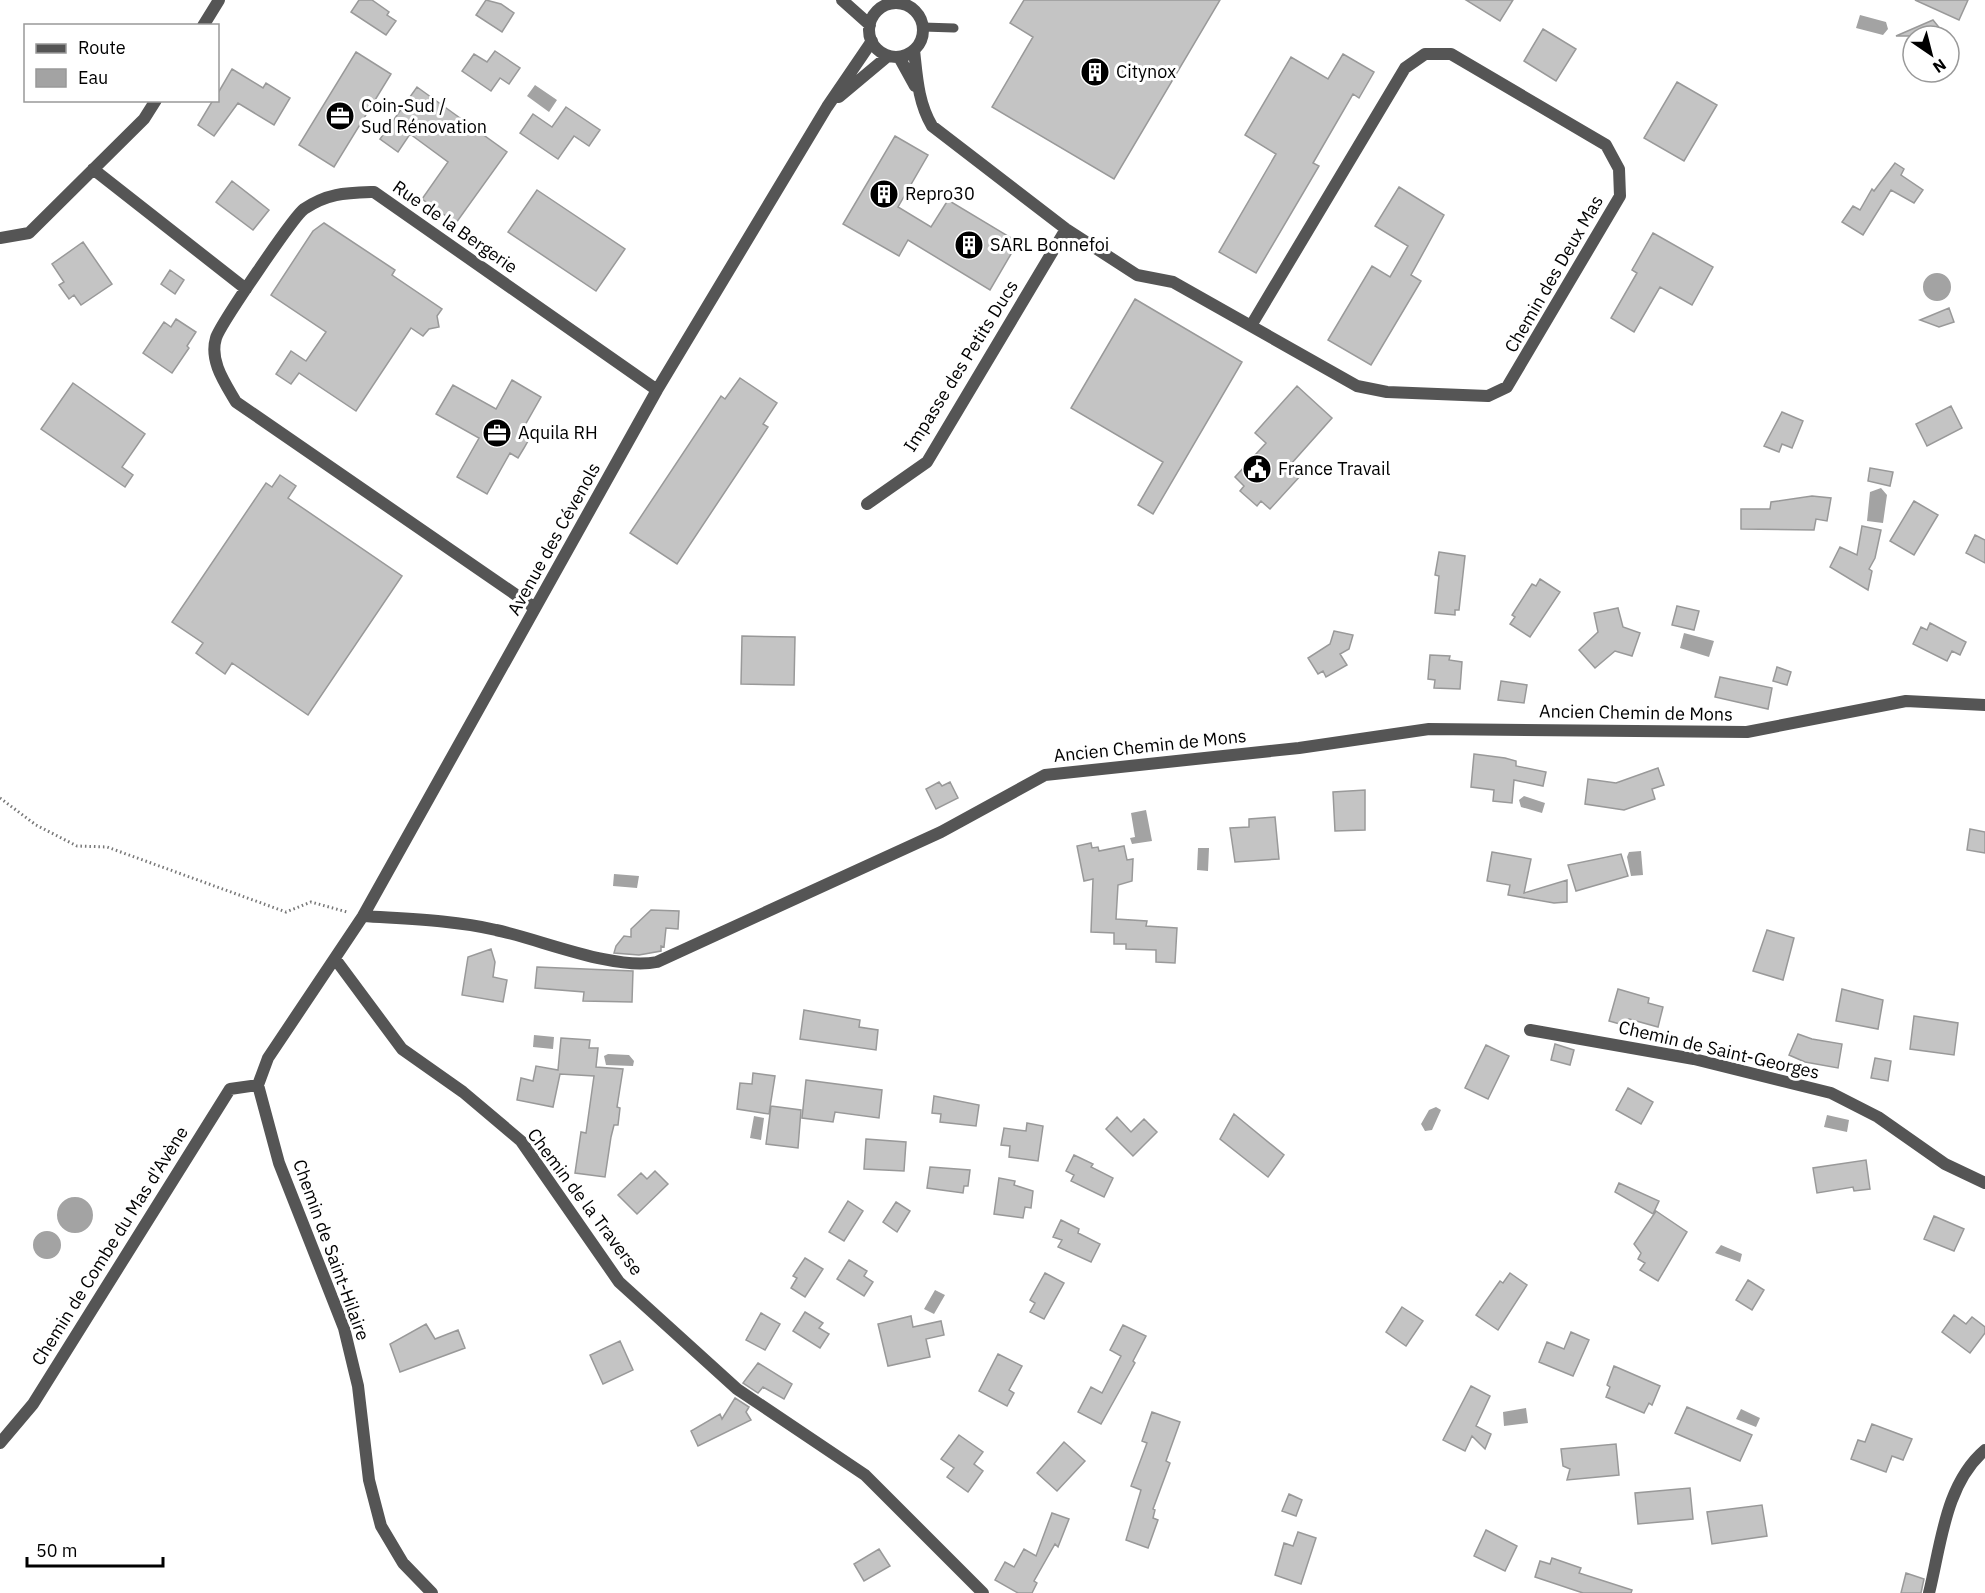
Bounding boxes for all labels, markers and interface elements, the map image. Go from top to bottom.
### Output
legend [24,24,219,102]
north arrow [1901,24,1961,84]
text: Route [78,36,126,59]
text: N [1929,55,1950,78]
building icon: Citynox [1079,56,1111,88]
place label: Citynox [1116,60,1176,83]
text: Eau [78,66,108,89]
place label: Coin-Sud / Sud Rénovation [361,94,487,138]
office icon: Coin-Sud / Sud Rénovation [324,100,356,132]
street label: Rue de la Bergerie [388,175,522,278]
building icon: Repro30 [868,178,900,210]
place label: Repro30 [905,182,975,205]
street label: Chemin des Deux Mas [1499,191,1608,357]
building icon: SARL Bonnefoi [953,229,985,261]
place label: SARL Bonnefoi [990,233,1109,256]
street label: Impasse des Petits Ducs [898,275,1023,456]
office icon: Aquila RH [481,417,513,449]
place label: Aquila RH [518,421,598,444]
public building icon: France Travail [1241,453,1273,485]
place label: France Travail [1278,457,1390,480]
street label: Avenue des Cévenols [502,458,605,619]
street label: Ancien Chemin de Mons [1539,699,1733,726]
street label: Ancien Chemin de Mons [1052,724,1248,767]
street label: Chemin de Saint-Georges [1616,1015,1822,1084]
street label: Chemin de Combe du Mas d'Avène [26,1122,193,1370]
street label: Chemin de la Traverse [522,1123,648,1280]
street label: Chemin de Saint-Hilaire [288,1156,375,1344]
scale bar [27,1530,164,1568]
text: 50 m [36,1539,78,1562]

